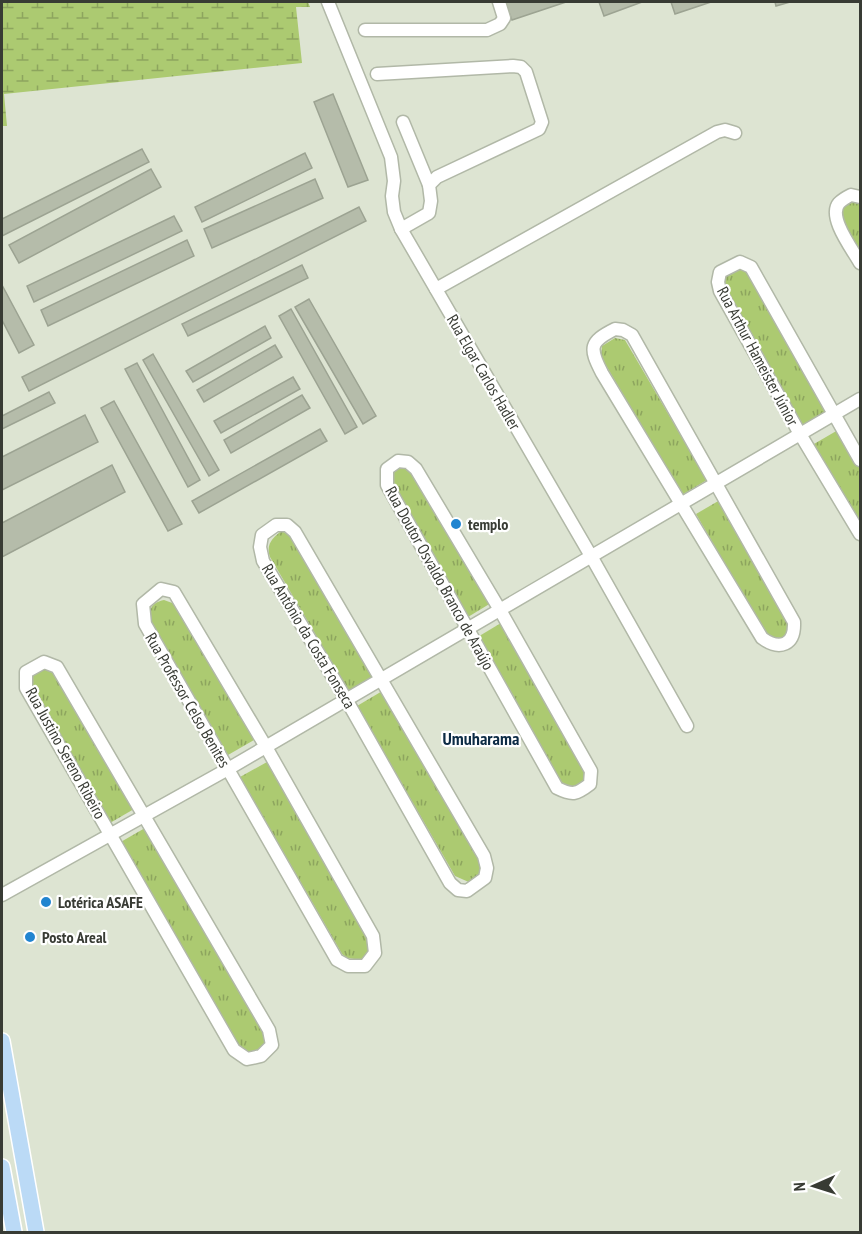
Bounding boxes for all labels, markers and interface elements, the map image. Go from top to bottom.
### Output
street label: Rua Arthur Hameister Júnior [713,283,803,429]
street label: Rua Elgar Carlos Hadler [443,311,525,434]
street label: Rua Doutor Osvaldo Branco de Araújo [381,483,499,673]
place label: templo [468,514,508,534]
marker: templo [449,517,463,531]
street label: Rua Antônio da Costa Fonseca [258,560,360,712]
street label: Rua Professor Celso Benites [141,629,235,771]
street label: Rua Justino Sereno Ribeiro [22,684,110,822]
district label: Umuharama [443,727,519,750]
place label: Lotérica ASAFE [58,892,143,912]
marker: Lotérica ASAFE [39,895,53,909]
place label: Posto Areal [42,927,107,947]
marker: Posto Areal [23,930,37,944]
north arrow [784,1156,844,1216]
text: N [789,1182,809,1192]

